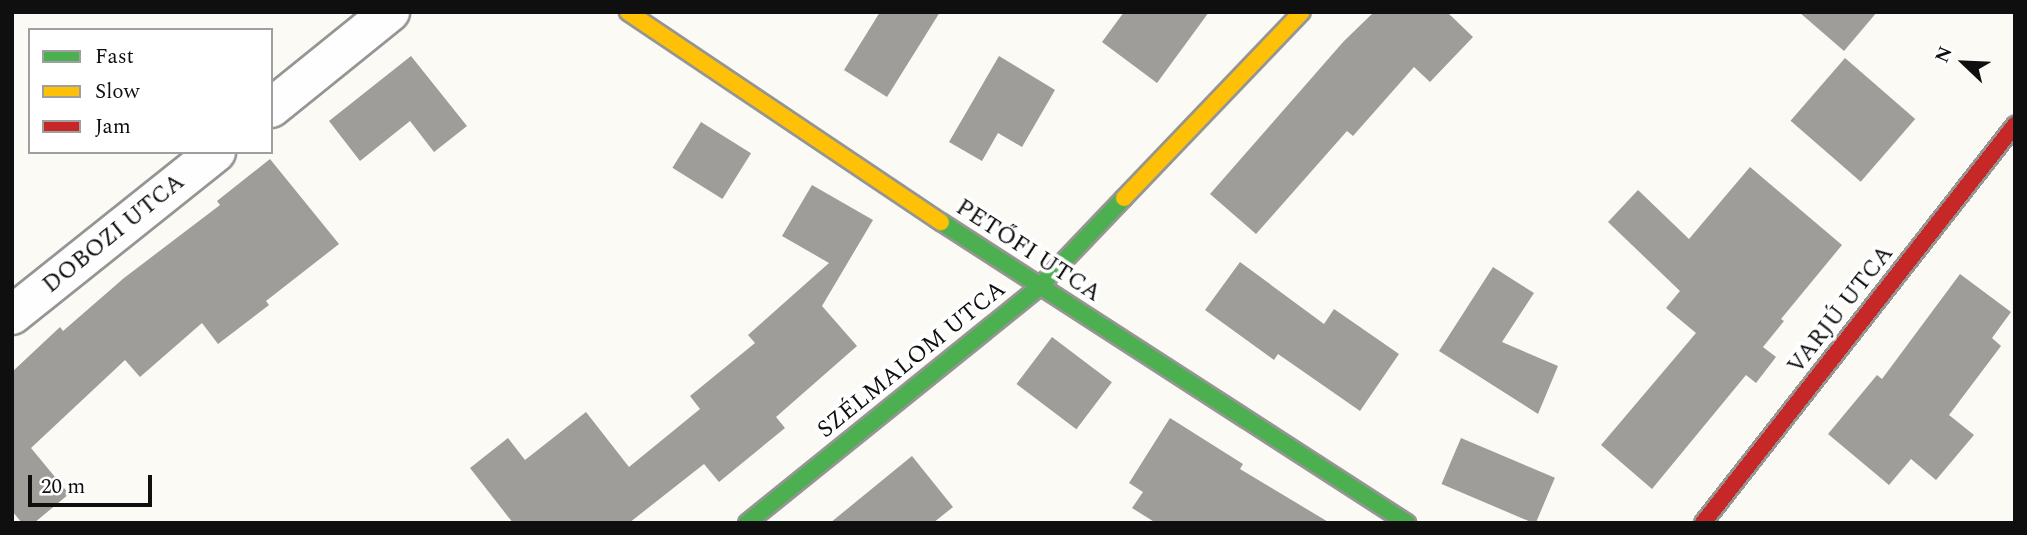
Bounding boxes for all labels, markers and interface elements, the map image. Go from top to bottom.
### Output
legend [28,28,273,154]
north arrow [1929,28,1999,98]
text: Fast [95,41,134,73]
text: N [1928,42,1961,67]
text: Slow [95,76,139,108]
text: Jam [95,111,131,143]
street label: DOBOZI UTCA [37,168,191,300]
street label: PETŐFI UTCA [950,193,1106,309]
street label: VARJÚ UTCA [1782,240,1900,380]
street label: SZÉLMALOM UTCA [812,275,1012,445]
scale bar [32,462,156,506]
text: 20 m [41,471,85,503]

